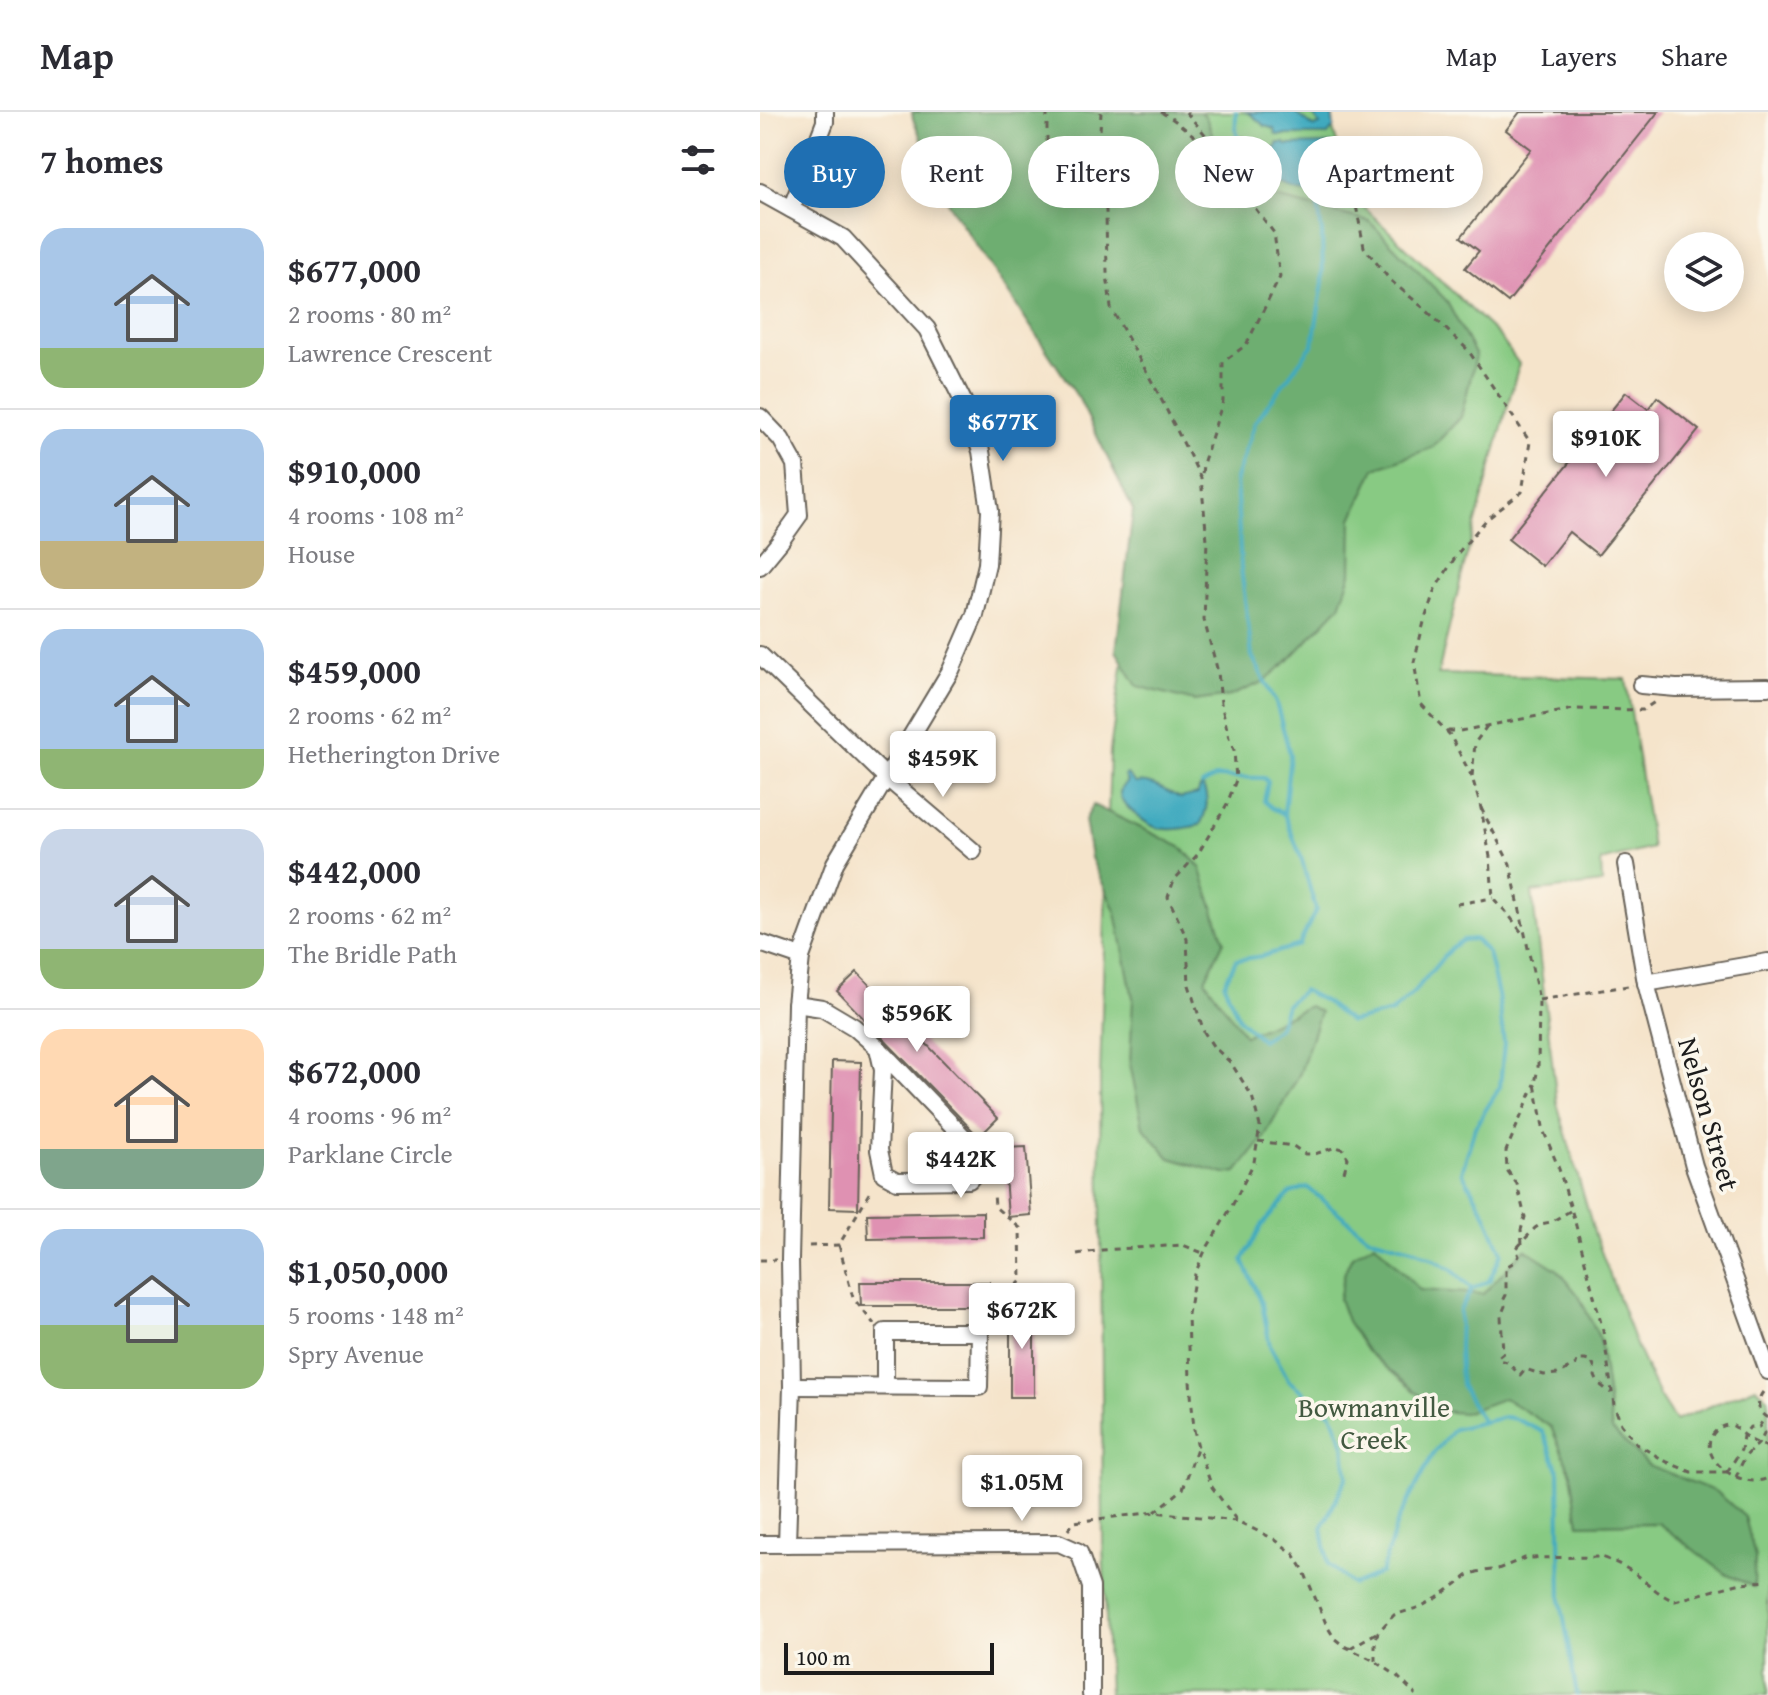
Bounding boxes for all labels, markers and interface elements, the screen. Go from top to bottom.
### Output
text: Map [40,27,114,83]
text: Map [1446,35,1497,76]
text: Layers [1541,35,1617,76]
text: Share [1661,35,1728,76]
text: 7 homes [40,136,164,185]
chip: Buy [784,136,885,208]
chip: Rent [901,136,1012,208]
chip: Filters [1028,136,1159,208]
chip: New [1175,136,1282,208]
chip: Apartment [1298,136,1483,208]
icon: filters [676,138,720,182]
map controls [1664,232,1744,312]
button: layers [1664,232,1744,312]
text: $677,000 [288,245,421,294]
icon: home [104,260,200,356]
text: 2 rooms · 80 m² [288,294,451,333]
text: Lawrence Crescent [288,333,492,372]
pin: $677K [947,395,1059,463]
text: $677K [968,401,1038,440]
pin: $910K [1550,411,1662,479]
text: $910K [1571,417,1641,456]
text: $910,000 [288,446,421,495]
icon: home [104,461,200,557]
text: 4 rooms · 108 m² [288,495,464,534]
text: House [288,534,355,573]
text: $459,000 [288,646,421,695]
icon: home [104,661,200,757]
text: 2 rooms · 62 m² [288,695,451,734]
pin: $459K [887,731,999,799]
text: Hetherington Drive [288,734,500,773]
text: $459K [908,737,978,776]
text: $442,000 [288,846,421,895]
icon: home [104,861,200,957]
text: 2 rooms · 62 m² [288,895,451,934]
text: The Bridle Path [288,934,457,973]
pin: $596K [861,986,973,1054]
text: $596K [882,992,952,1031]
street label: Nelson Street [1668,1033,1751,1195]
text: $672,000 [288,1046,421,1095]
icon: home [104,1061,200,1157]
text: 4 rooms · 96 m² [288,1095,451,1134]
pin: $442K [905,1132,1017,1200]
text: Parklane Circle [288,1134,453,1173]
text: $442K [926,1138,996,1177]
text: $1,050,000 [288,1246,448,1295]
icon: home [104,1261,200,1357]
pin: $672K [966,1283,1078,1351]
text: $672K [987,1289,1057,1328]
text: 5 rooms · 148 m² [288,1295,464,1334]
text: Spry Avenue [288,1334,424,1373]
park label: Bowmanville Creek [1298,1386,1450,1459]
pin: $1.05M [957,1455,1087,1523]
text: $1.05M [980,1461,1064,1500]
scale bar [784,1639,994,1675]
text: 100 m [796,1641,851,1673]

